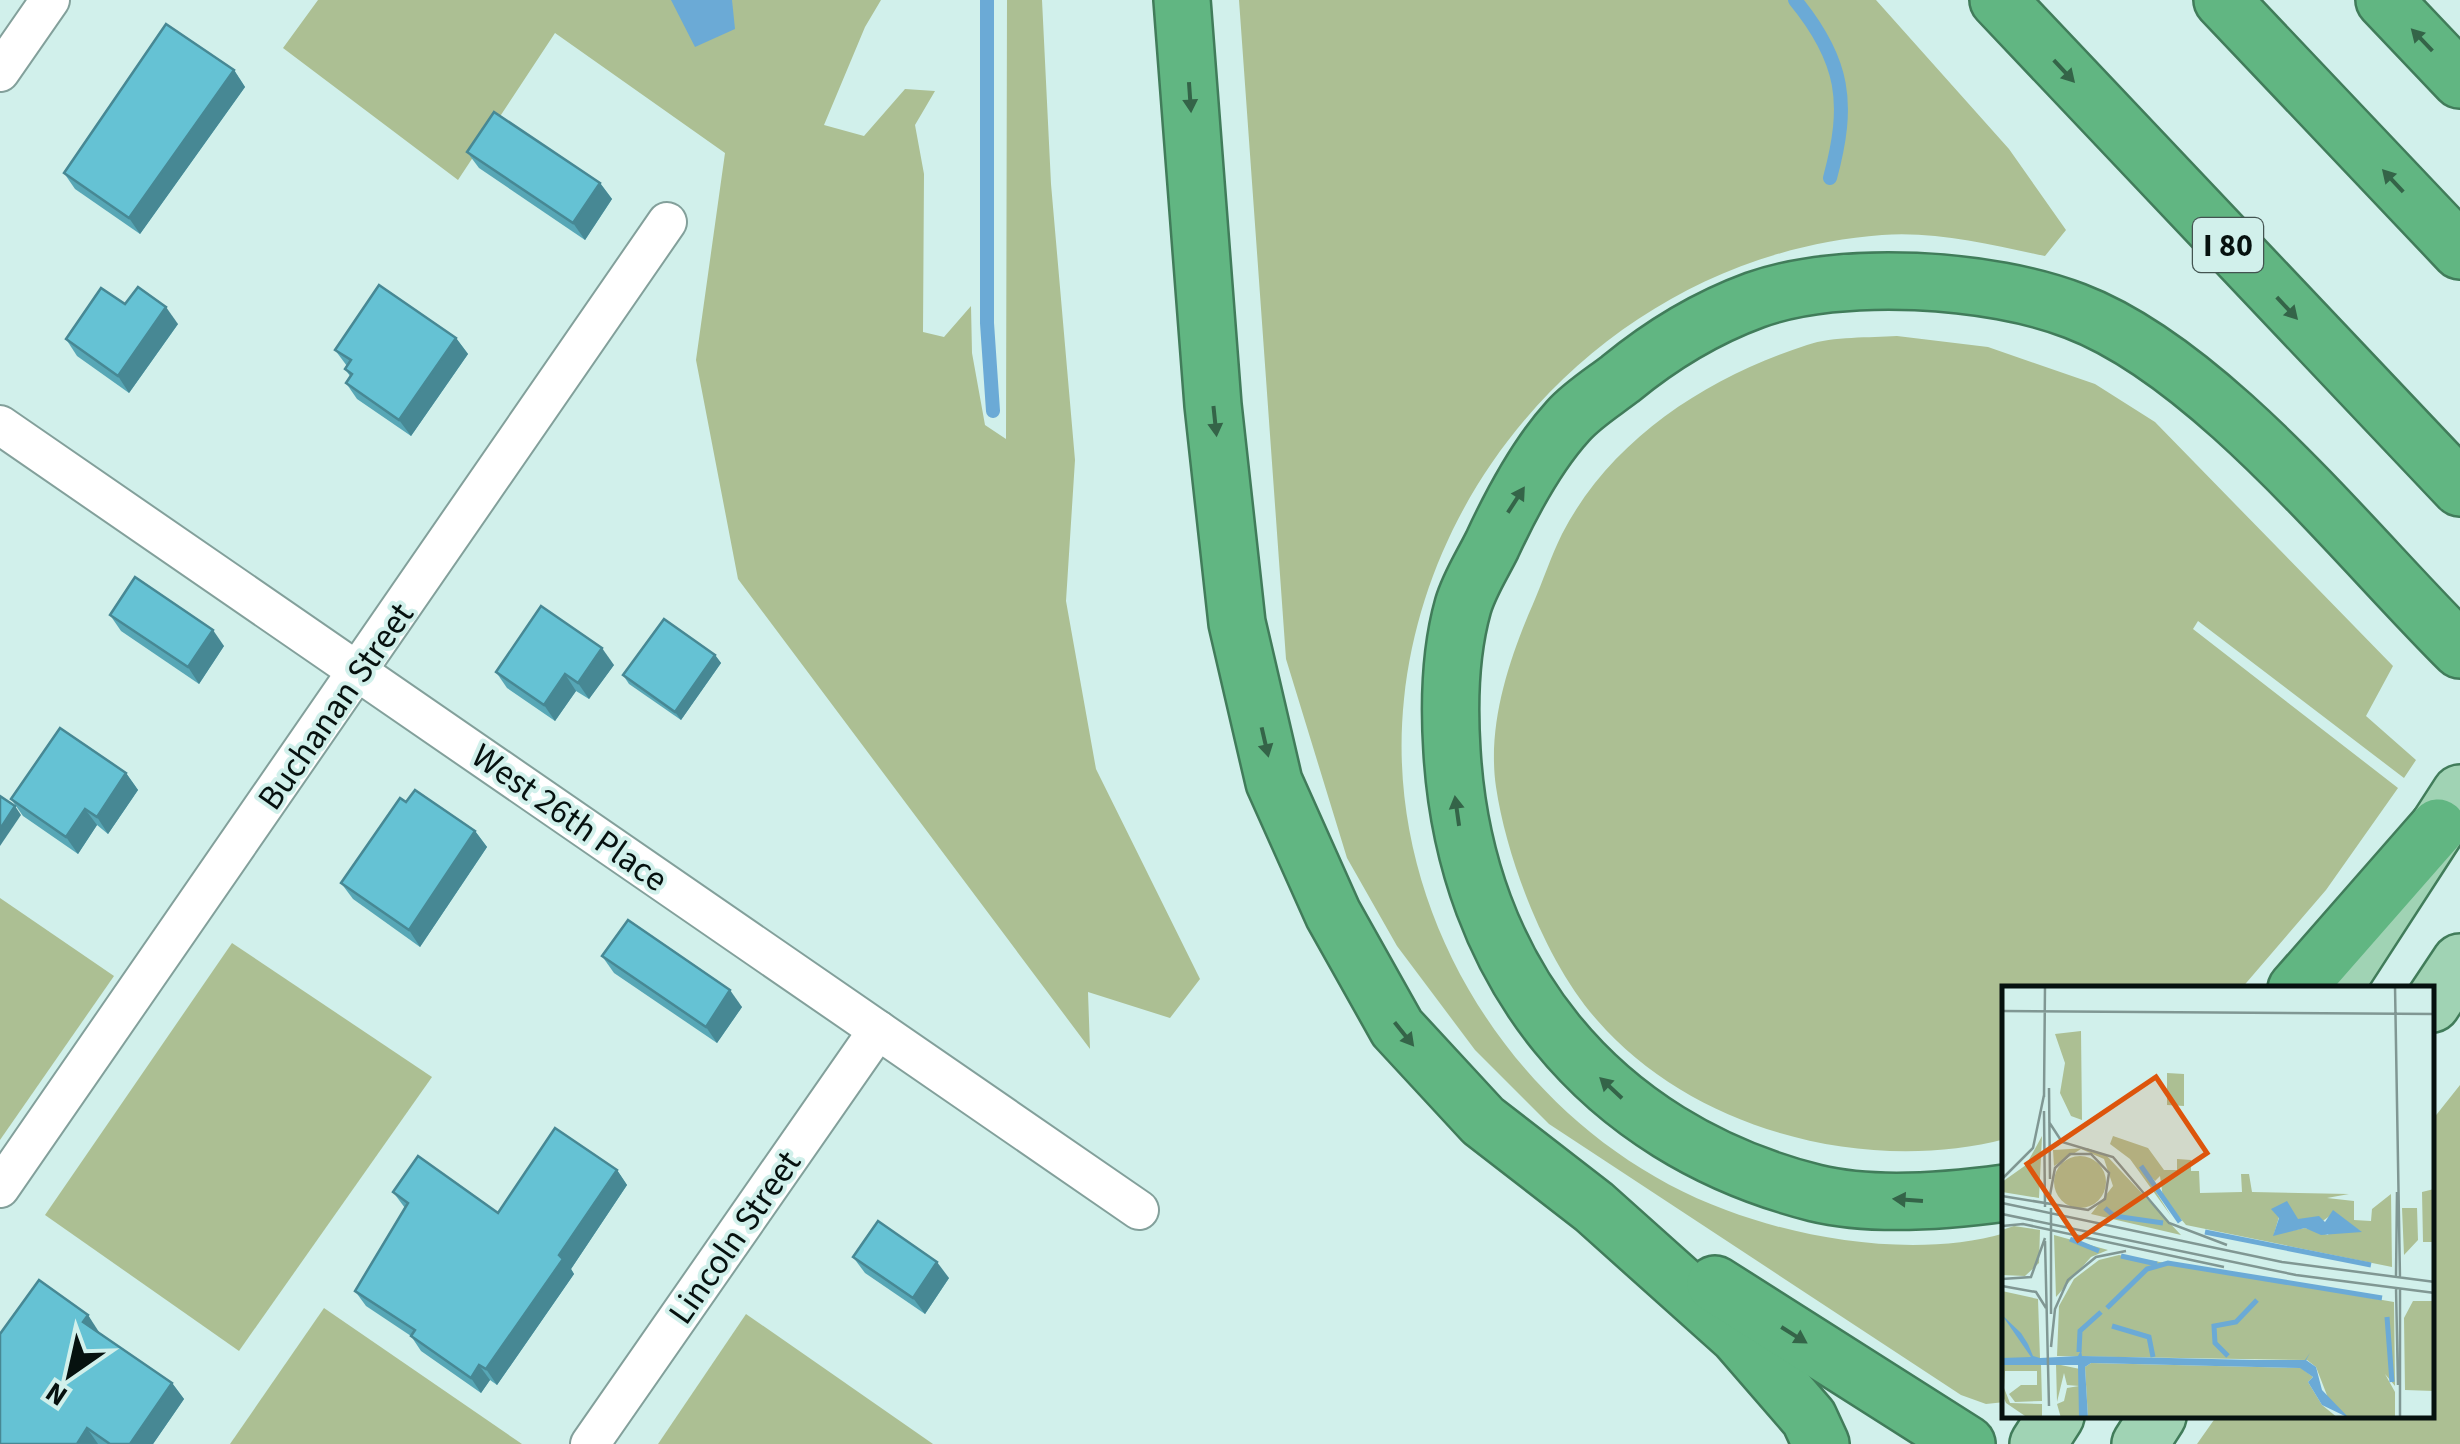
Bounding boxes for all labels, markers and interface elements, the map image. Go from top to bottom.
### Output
one-way arrow [2411,28,2434,52]
one-way arrow [2053,58,2075,83]
one-way arrow [1182,82,1198,114]
one-way arrow [2382,169,2405,193]
road number: I 80 [2193,218,2263,272]
one-way arrow [2275,296,2298,320]
one-way arrow [1207,406,1223,438]
one-way arrow [1506,486,1524,513]
street label: Buchanan Street [246,593,426,820]
one-way arrow [1258,727,1273,758]
street label: West 26th Place [461,732,678,904]
one-way arrow [1448,794,1464,826]
inset map [2002,986,2435,1419]
one-way arrow [1393,1021,1414,1046]
one-way arrow [1599,1077,1623,1100]
street label: Lincoln Street [656,1140,813,1335]
one-way arrow [1892,1192,1924,1208]
north arrow [20,1324,120,1424]
one-way arrow [1781,1325,1808,1343]
text: N [38,1372,75,1416]

